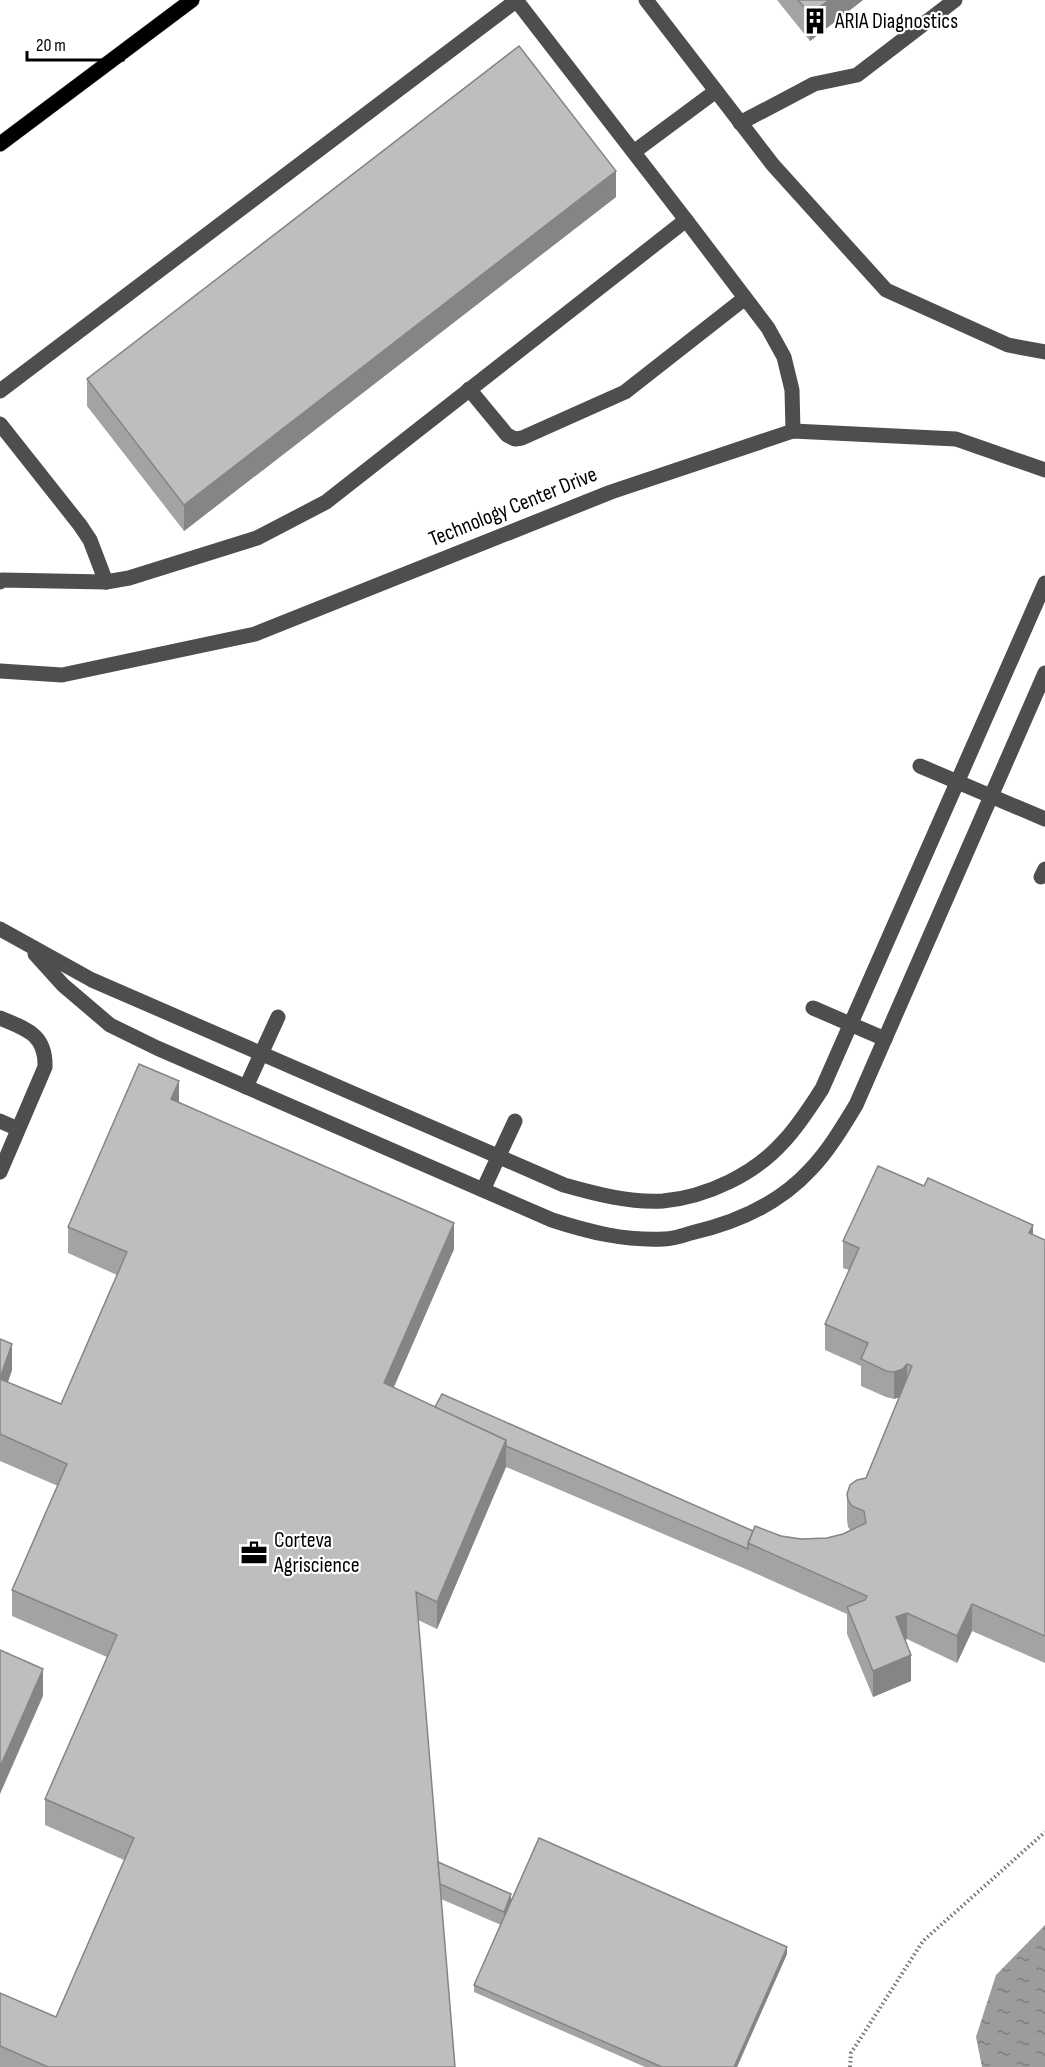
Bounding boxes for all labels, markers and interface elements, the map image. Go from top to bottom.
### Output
building icon: ARIA Diagnostics [800,6,830,36]
place label: ARIA Diagnostics [834,8,958,35]
scale bar [27,24,123,62]
text: 20 m [36,35,66,56]
street label: Technology Center Drive [425,461,601,553]
place label: Corteva Agriscience [273,1527,360,1579]
office icon: Corteva Agriscience [239,1538,269,1568]

